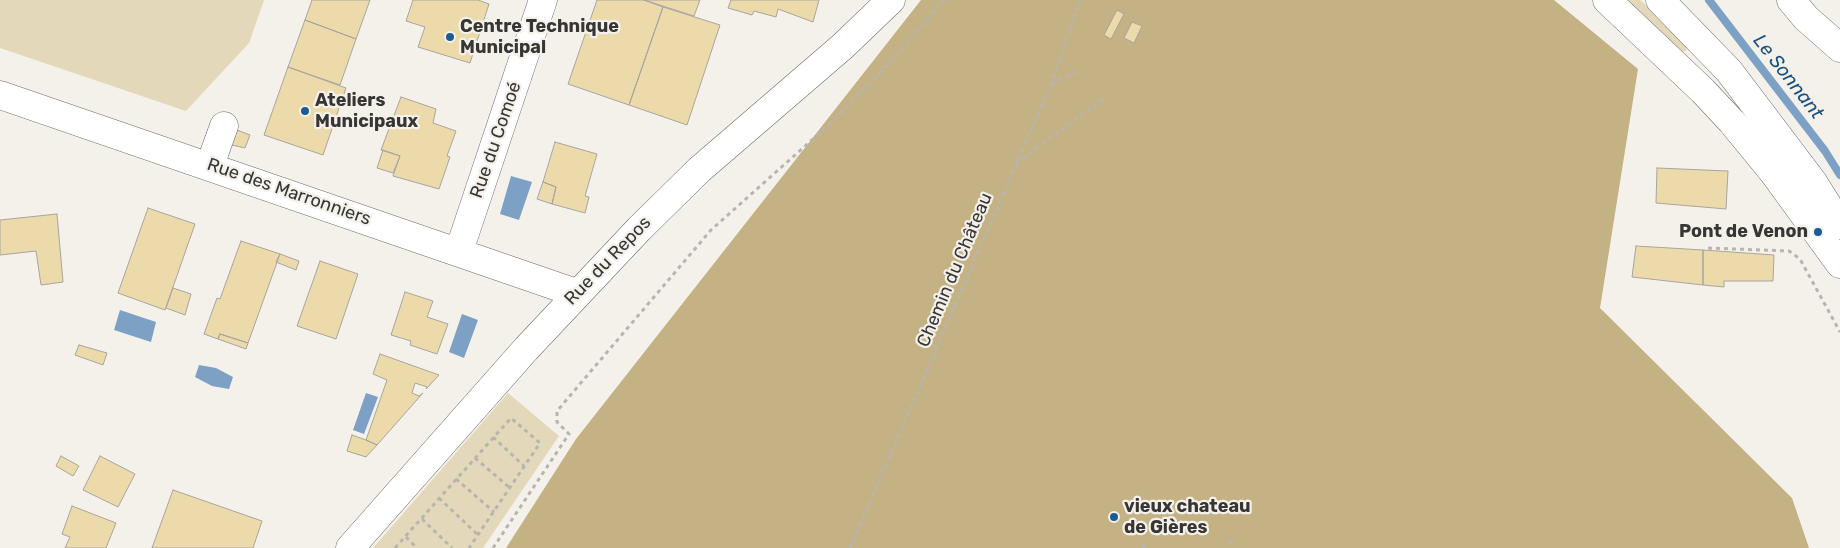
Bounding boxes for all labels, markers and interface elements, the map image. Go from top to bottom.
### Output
place label: Centre Technique Municipal [460,16,619,58]
water label: Le Sonnant [1748,30,1828,124]
marker: Centre Technique Municipal [444,31,456,43]
street label: Rue du Comoé [466,79,526,201]
place label: Ateliers Municipaux [315,90,418,132]
marker: Ateliers Municipaux [299,105,311,117]
street label: Rue des Marronniers [204,154,374,230]
street label: Chemin du Château [913,190,997,350]
street label: Rue du Repos [560,212,656,310]
place label: Pont de Venon [1679,221,1808,243]
marker: Pont de Venon [1812,226,1824,238]
place label: vieux chateau de Gières [1124,496,1251,538]
marker: vieux chateau de Gières [1108,511,1120,523]

